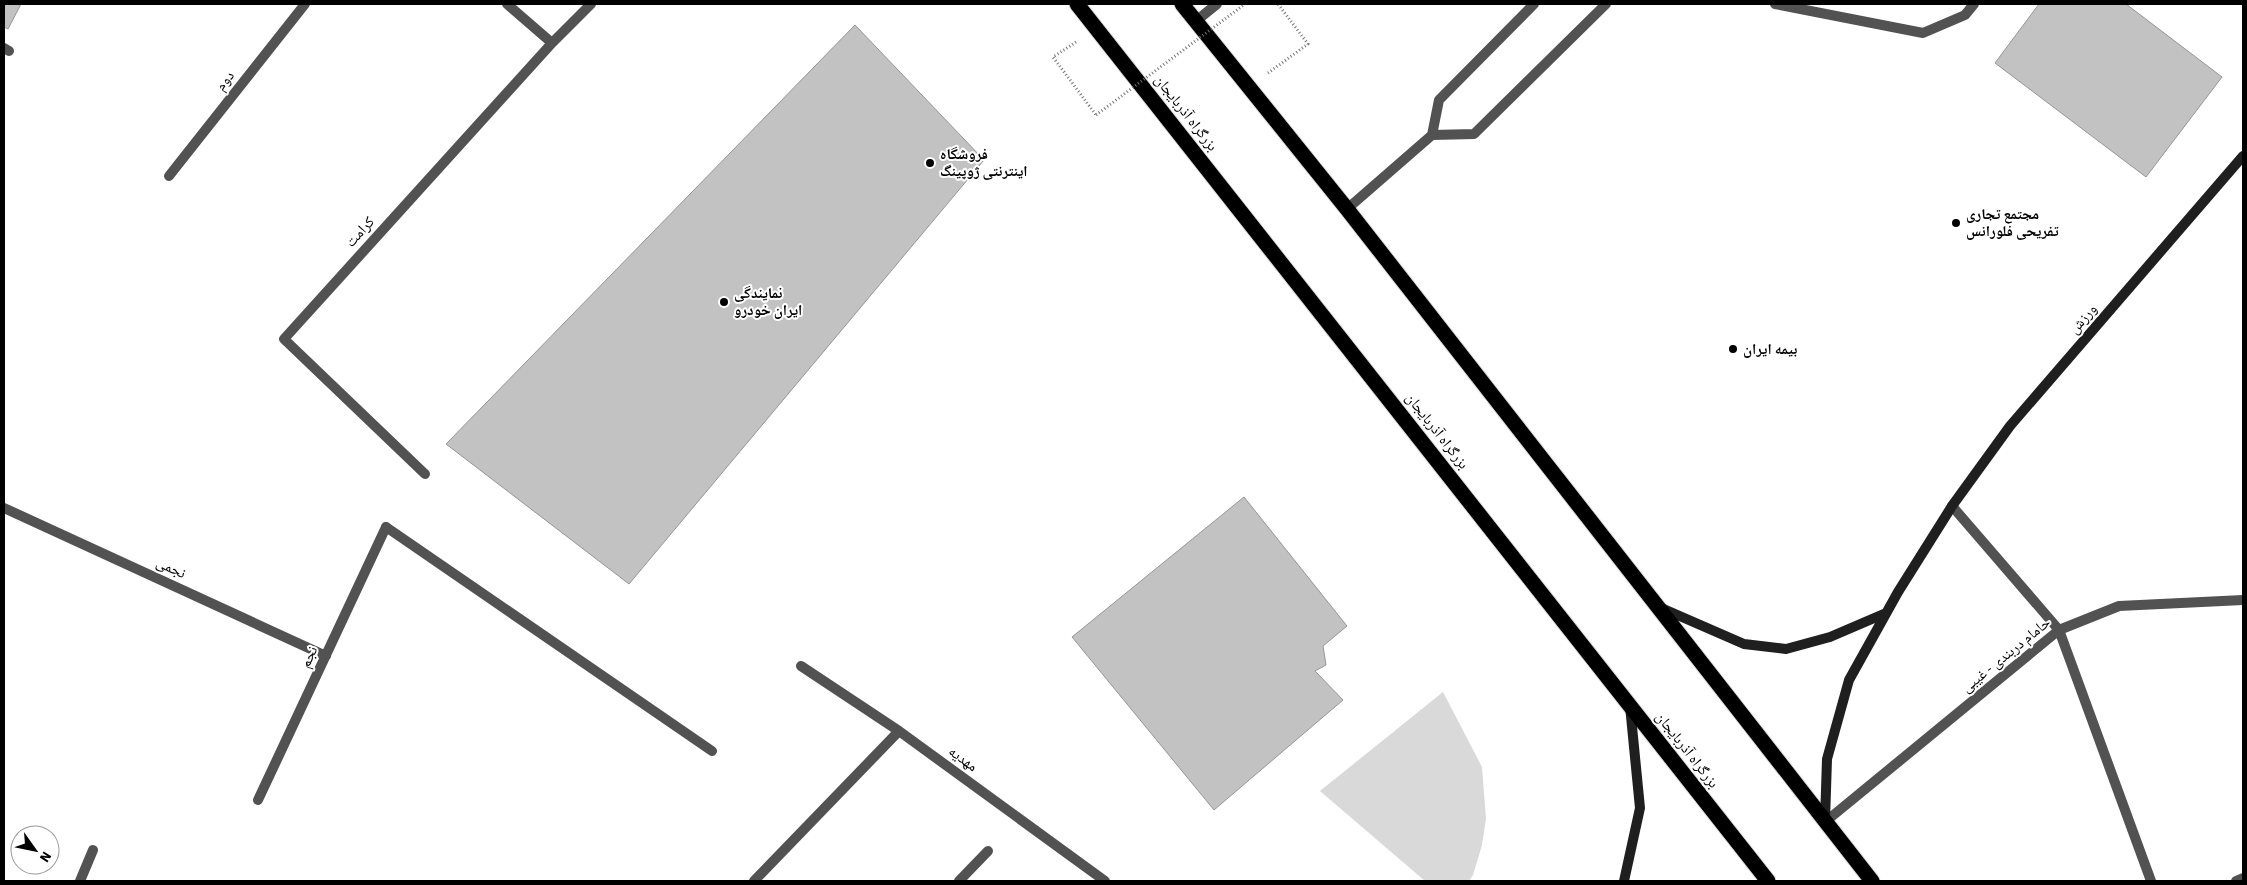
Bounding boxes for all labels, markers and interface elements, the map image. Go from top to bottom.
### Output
street label: دوم [210,66,240,96]
street label: بزرگراه آذربایجان [1149,70,1223,156]
place label: فروشگاه اینترنتی ژوپینگ [940,144,1028,182]
marker: فروشگاه اینترنتی ژوپینگ [924,157,936,169]
place label: مجتمع تجاری تفریحی فلورانس [1966,204,2059,242]
street label: کرامت [341,212,379,252]
marker: مجتمع تجاری تفریحی فلورانس [1950,217,1962,229]
place label: نمایندگی ایران خودرو [734,283,802,321]
marker: نمایندگی ایران خودرو [718,296,730,308]
street label: ورزش [2064,299,2102,339]
place label: بیمه ایران [1743,339,1797,360]
marker: بیمه ایران [1727,343,1739,355]
street label: بزرگراه آذربایجان [1400,388,1474,474]
street label: نجمی [153,552,189,584]
street label: حامام دربندی - غیبی [1957,612,2056,698]
street label: نجم [295,643,323,671]
street label: بزرگراه آذربایجان [1650,707,1724,793]
street label: مهدیه [944,741,982,777]
north arrow [10,825,60,875]
text: N [34,847,56,866]

